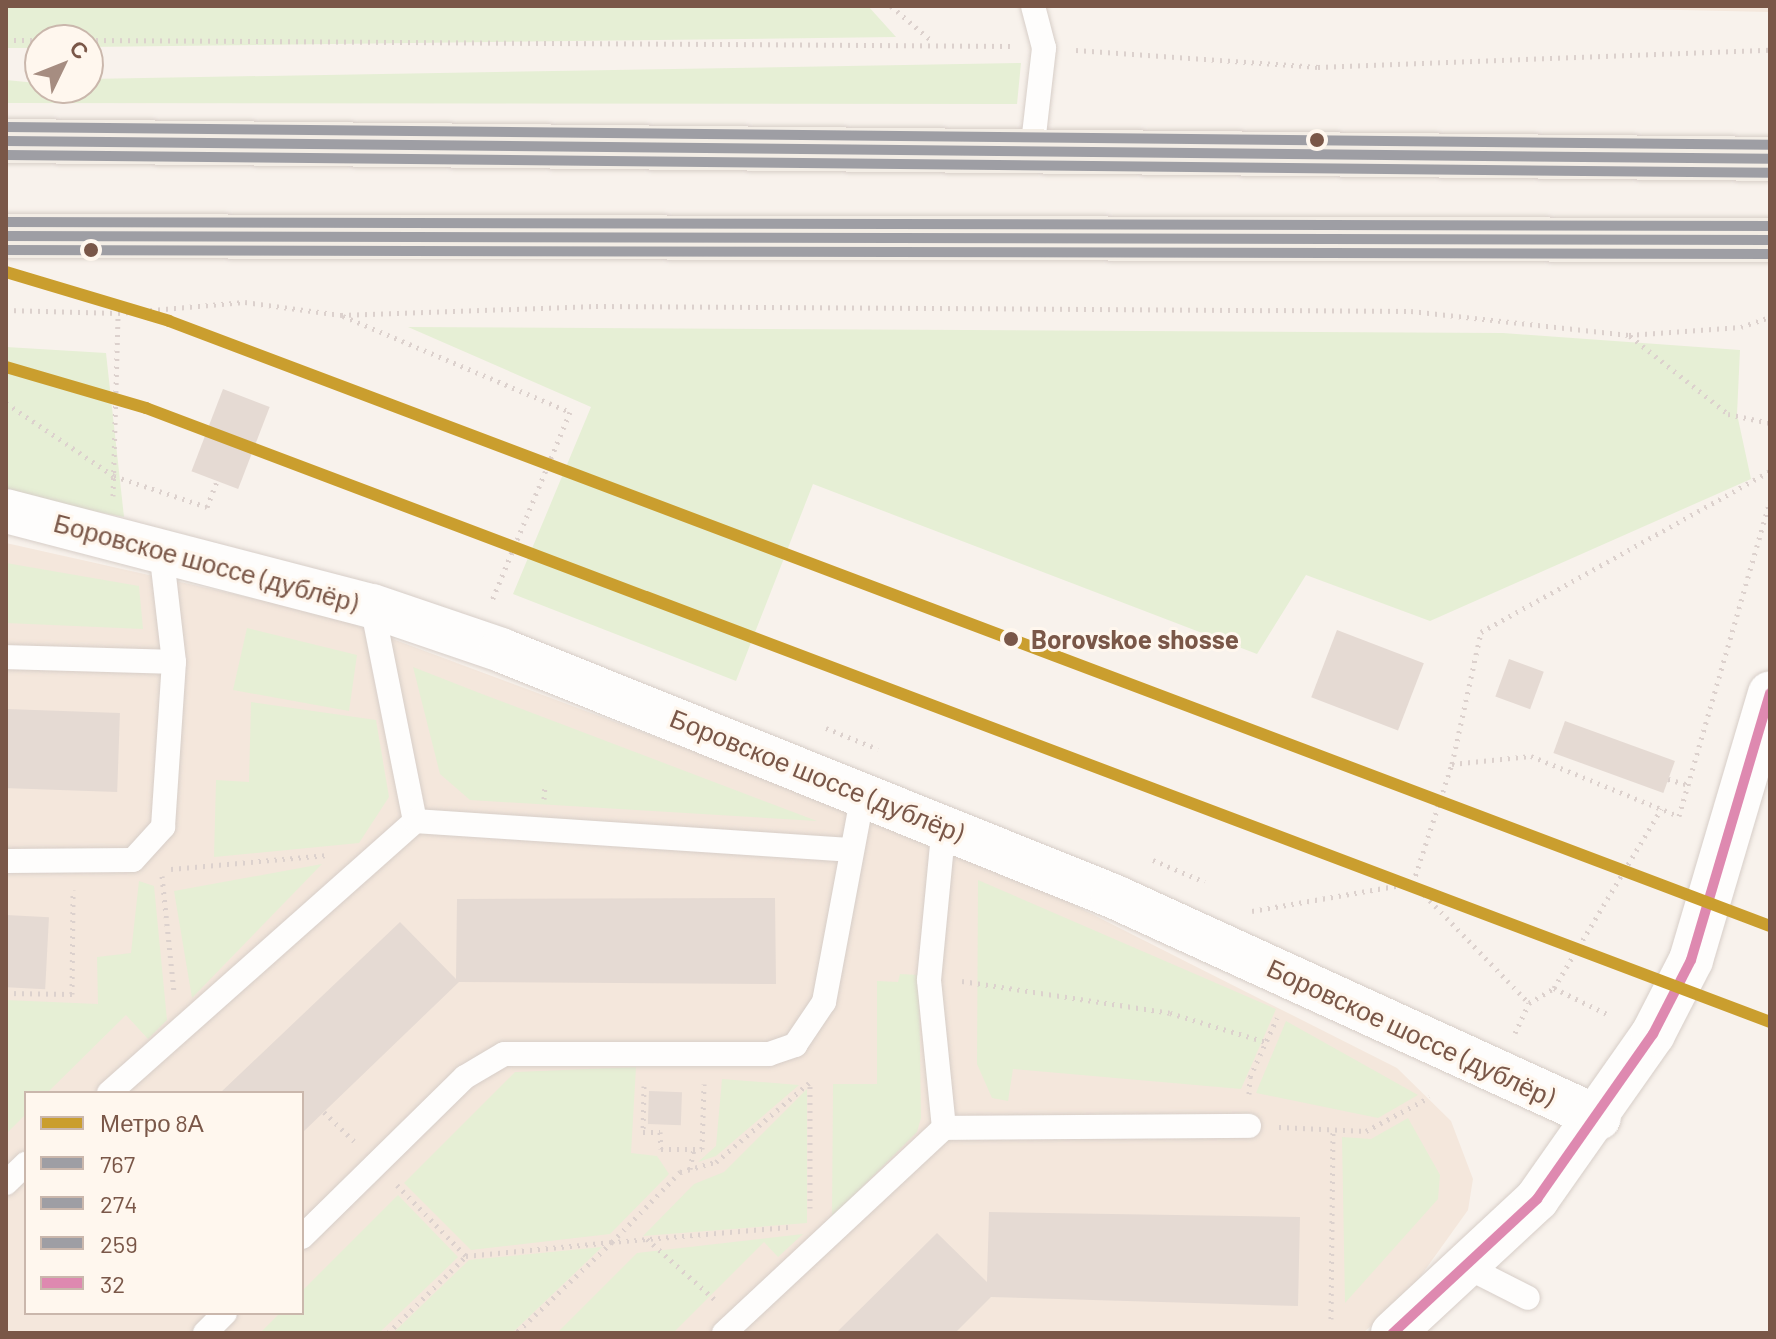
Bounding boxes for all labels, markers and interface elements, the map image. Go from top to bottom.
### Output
north arrow [24,24,104,104]
text: С [65,34,95,64]
unlabelled marker [1309,132,1325,148]
unlabelled marker [83,242,99,258]
street label: Боровское шоссе (дублёр) [51,506,361,618]
place label: Borovskoe shosse [1031,623,1239,655]
marker: Borovskoe shosse [998,626,1024,652]
street label: Боровское шоссе (дублёр) [666,702,968,848]
street label: Боровское шоссе (дублёр) [1262,952,1560,1112]
legend [24,1091,304,1315]
text: Метро 8А [100,1108,204,1137]
text: 767 [100,1149,135,1178]
text: 274 [100,1189,137,1218]
text: 259 [100,1229,138,1258]
text: 32 [100,1269,125,1298]

